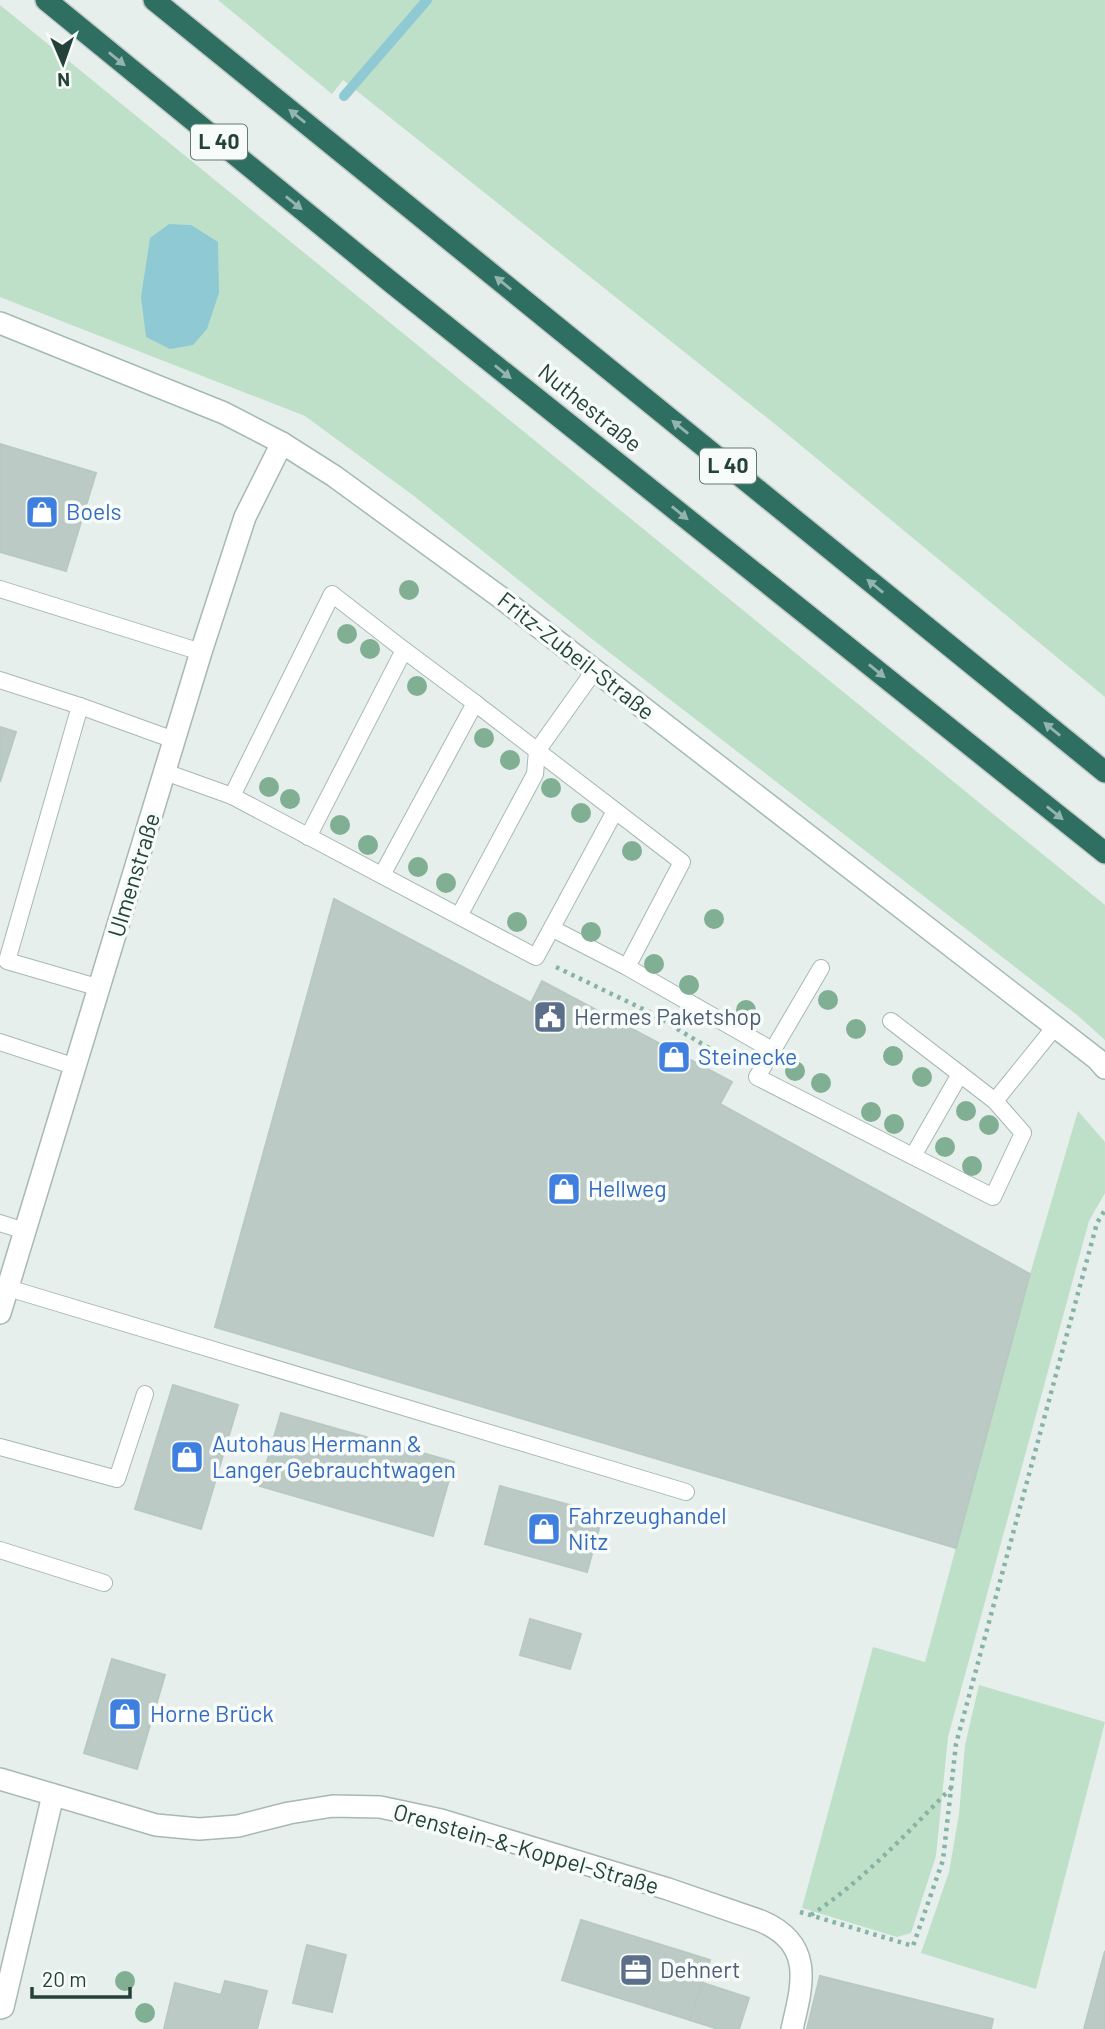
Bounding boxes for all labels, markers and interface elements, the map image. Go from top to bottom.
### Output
north arrow [28,28,98,98]
one-way arrow [108,51,126,66]
text: N [57,69,70,92]
one-way arrow [289,109,306,124]
road number: L 40 [191,124,247,160]
one-way arrow [284,195,302,210]
one-way arrow [495,276,513,291]
street label: Nuthestraße [533,357,648,457]
one-way arrow [493,364,511,379]
one-way arrow [671,420,688,435]
road number: L 40 [700,448,756,484]
shop icon: Boels [23,493,61,531]
place label: Boels [66,497,122,525]
one-way arrow [671,506,689,521]
one-way arrow [867,578,885,593]
street label: Fritz-Zubeil-Straße [493,585,661,725]
one-way arrow [868,663,886,678]
one-way arrow [1044,722,1061,737]
one-way arrow [1046,805,1064,820]
street label: Ulmenstraße [101,809,165,940]
public building icon: Hermes Paketshop [531,998,569,1036]
place label: Hermes Paketshop [574,1002,762,1030]
shop icon: Steinecke [655,1038,693,1076]
place label: Steinecke [698,1042,797,1070]
shop icon: Hellweg [545,1170,583,1208]
place label: Hellweg [588,1174,667,1202]
place label: Autohaus Hermann & Langer Gebrauchtwagen [212,1429,456,1483]
shop icon: Autohaus Hermann & Langer Gebrauchtwagen [168,1438,206,1476]
place label: Fahrzeughandel Nitz [568,1501,727,1555]
shop icon: Fahrzeughandel Nitz [525,1510,563,1548]
shop icon: Horne Brück [106,1695,144,1733]
place label: Horne Brück [150,1699,274,1727]
street label: Orenstein-&-Koppel-Straße [390,1797,662,1899]
office icon: Dehnert [617,1951,655,1989]
scale bar [32,1955,130,1999]
place label: Dehnert [660,1955,740,1983]
text: 20 m [42,1966,87,1991]

